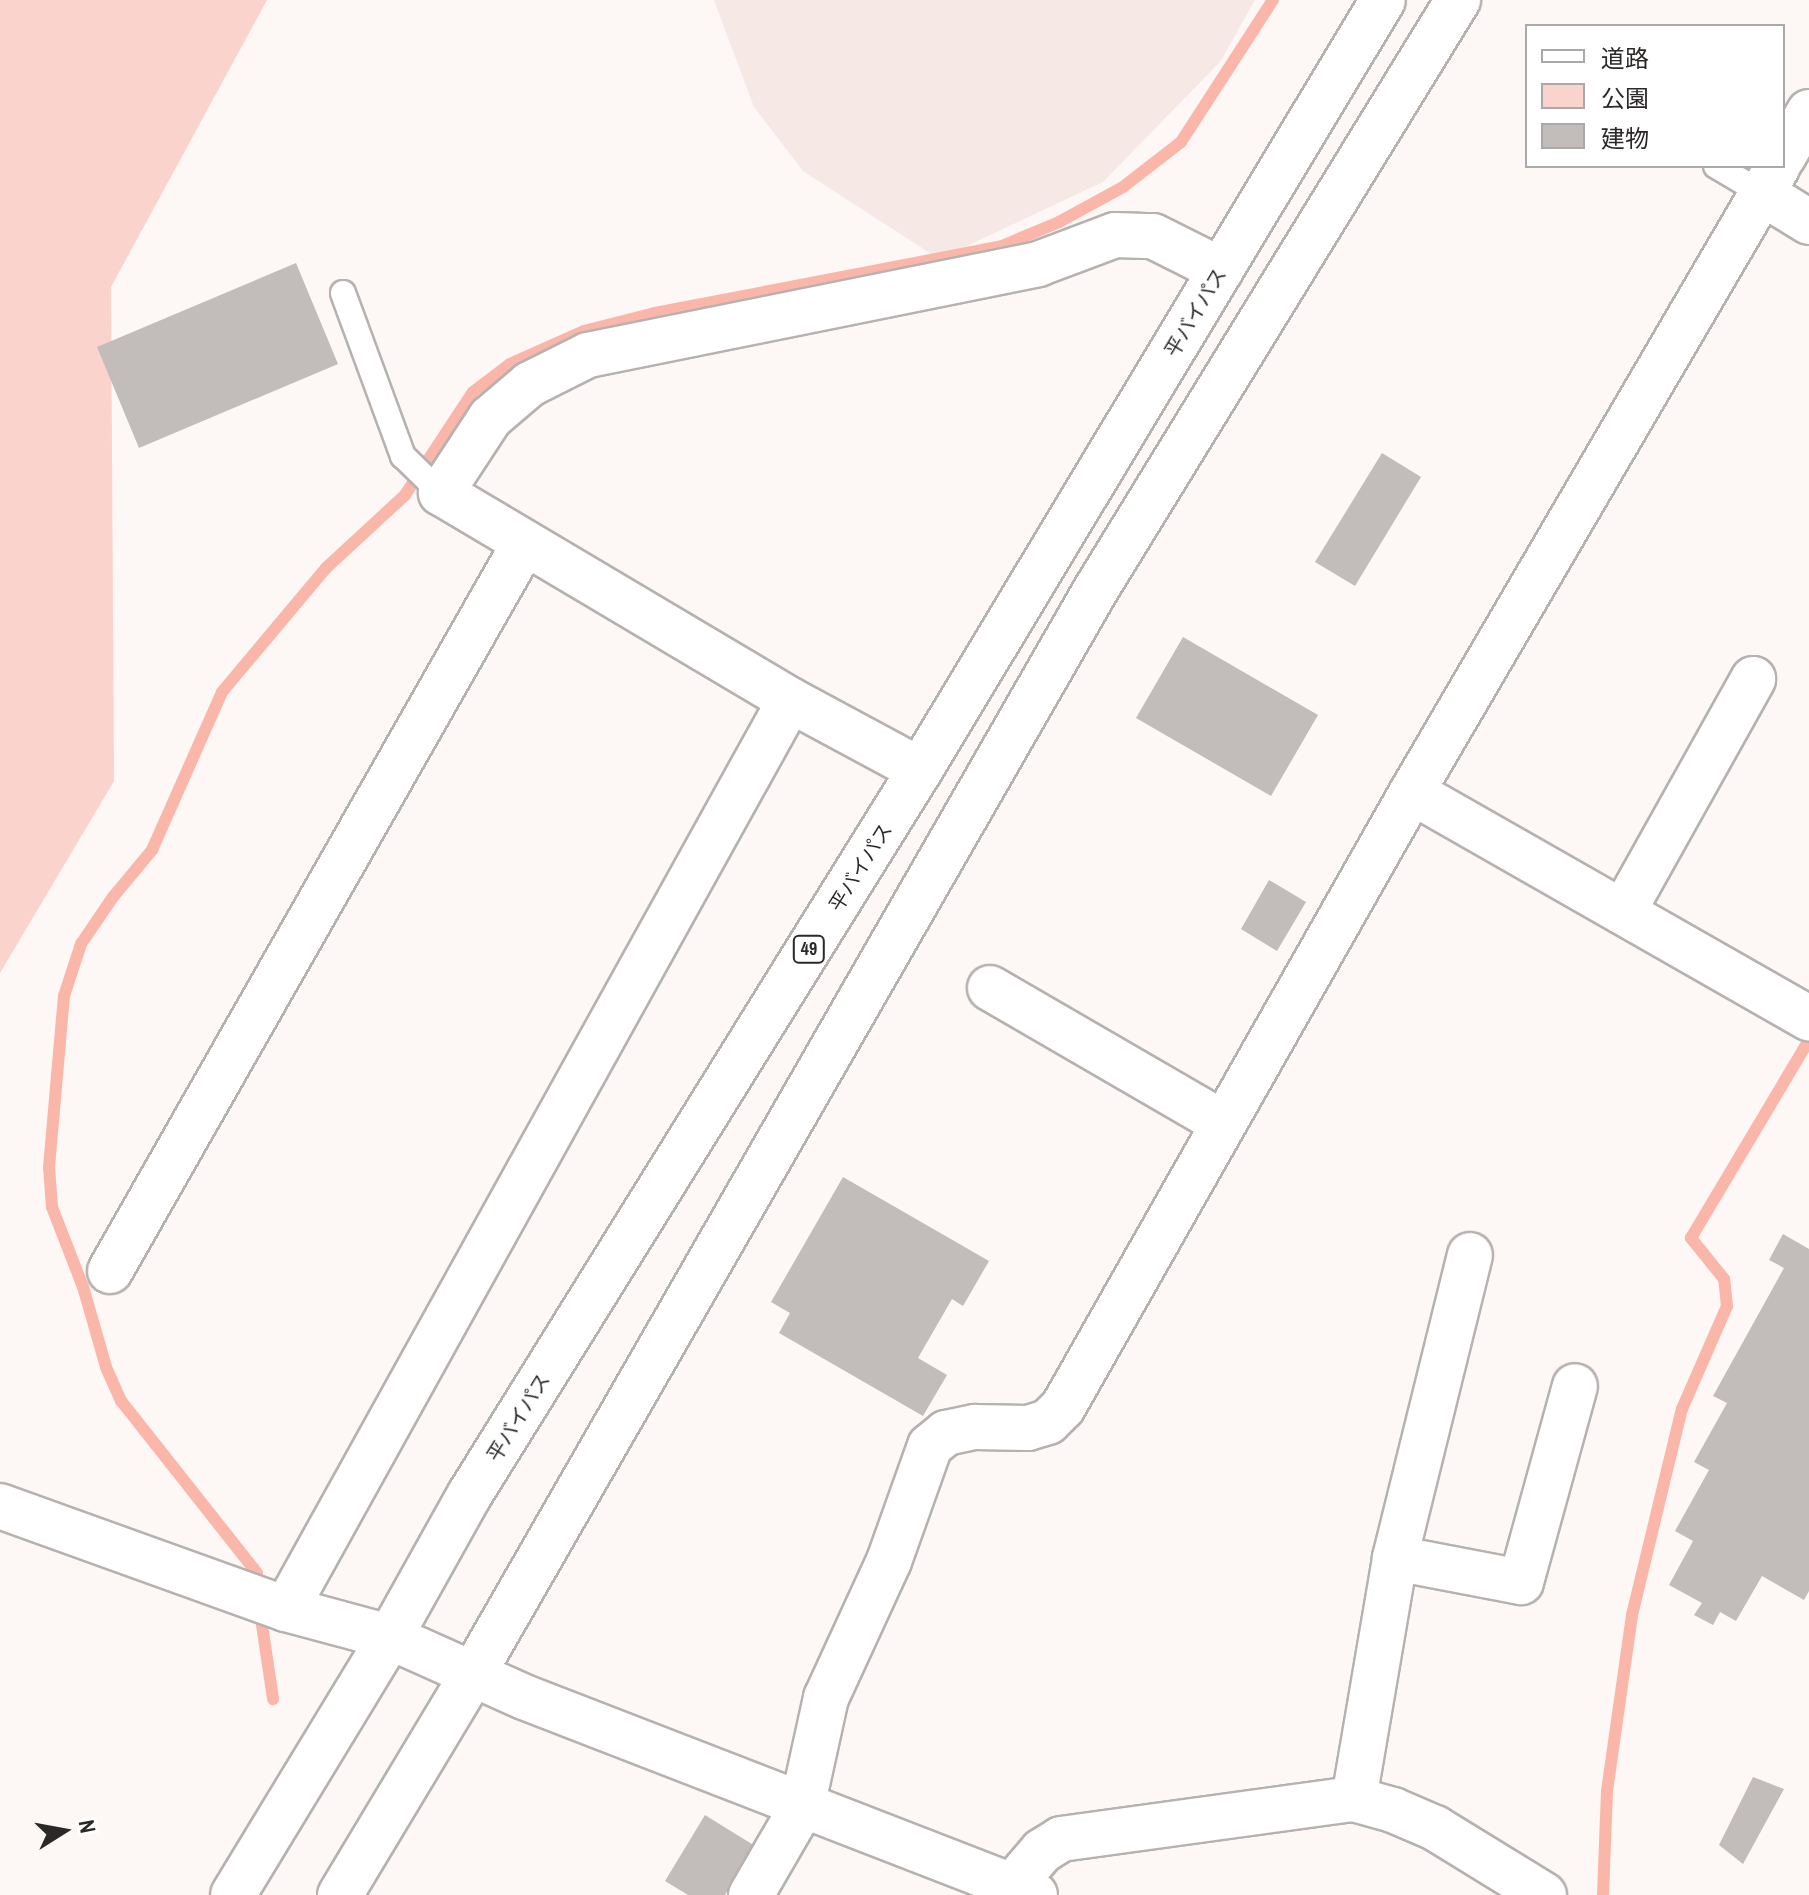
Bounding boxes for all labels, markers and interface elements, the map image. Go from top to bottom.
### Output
legend [1525,24,1785,168]
text: 道路 [1601,42,1649,74]
text: 公園 [1601,82,1649,114]
text: 建物 [1601,122,1649,154]
street label: 平バイパス [1159,263,1231,361]
street label: 平バイパス [823,818,897,916]
road number: 49 [791,935,827,963]
street label: 平バイパス [481,1368,555,1466]
north arrow [24,1791,104,1871]
text: N [72,1817,104,1836]

